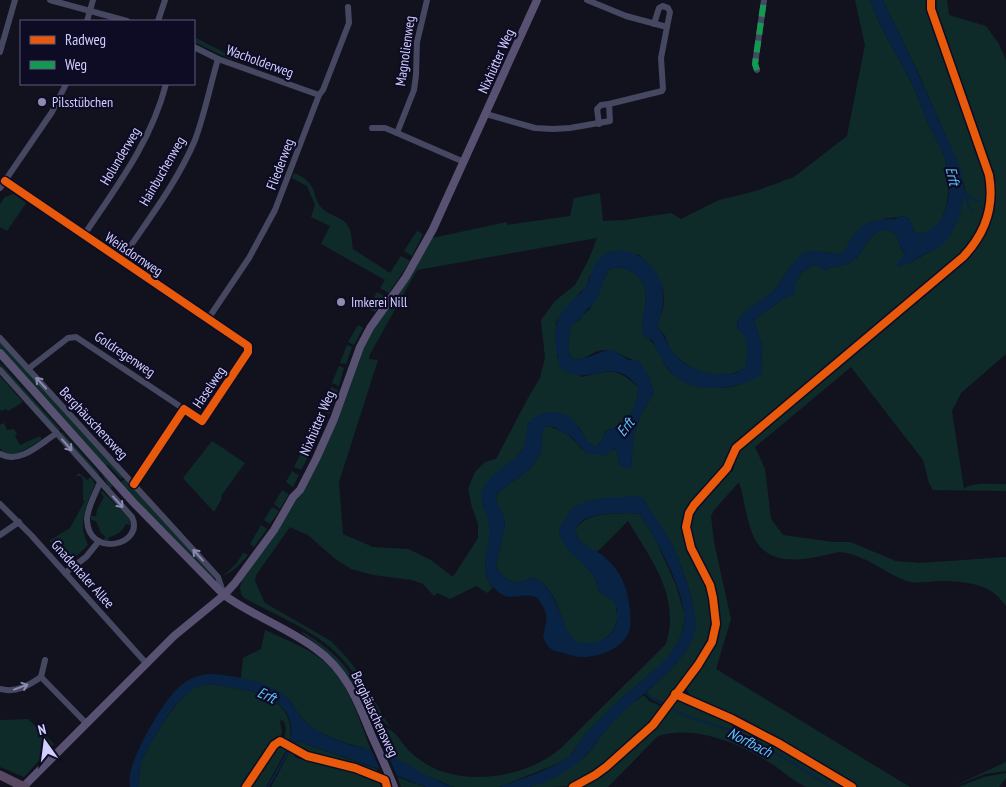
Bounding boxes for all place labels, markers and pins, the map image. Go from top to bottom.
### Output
place label: Pilsstübchen [52,93,113,111]
marker: Pilsstübchen [36,96,48,108]
place label: Imkerei Nill [351,293,408,311]
marker: Imkerei Nill [335,296,347,308]

